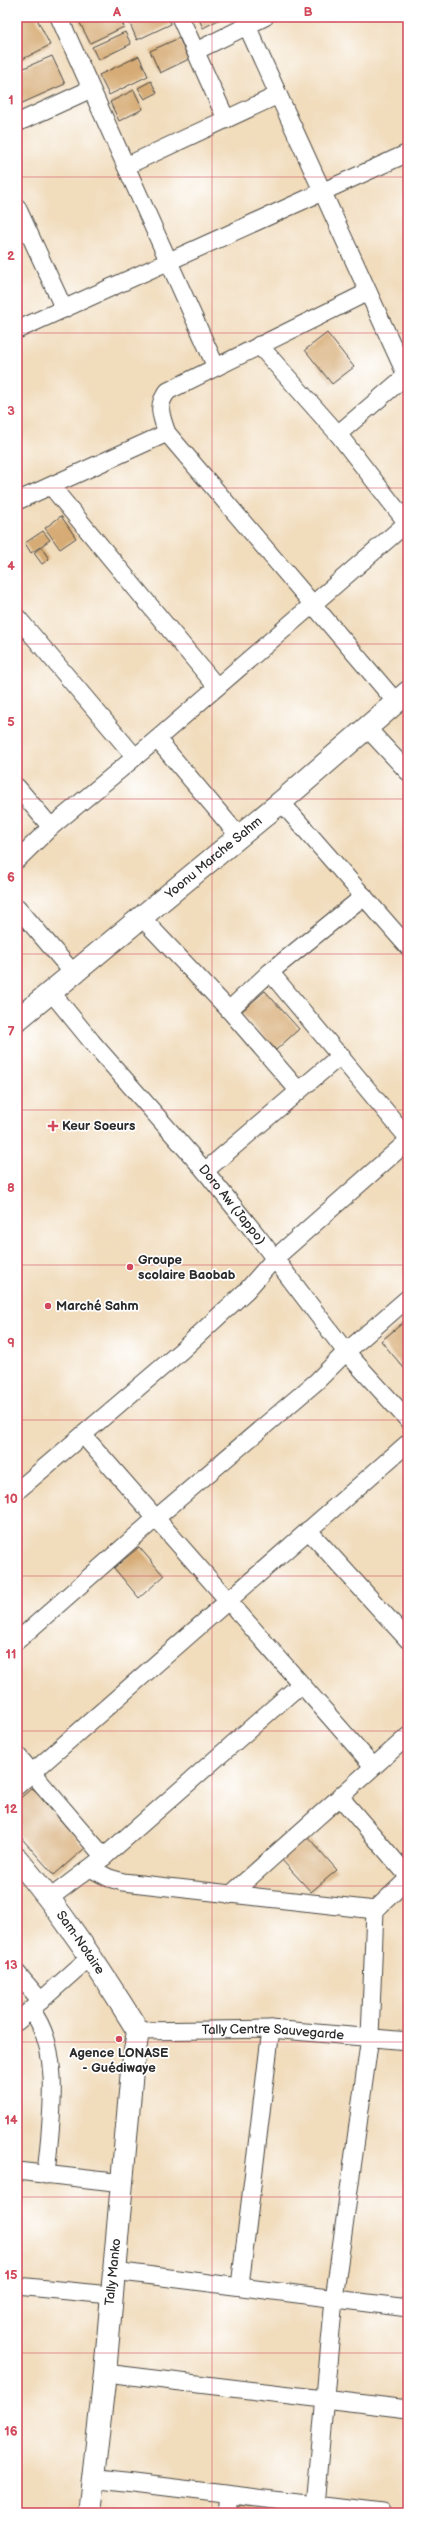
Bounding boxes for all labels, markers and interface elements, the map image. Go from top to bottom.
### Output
text: A [112,4,121,20]
text: B [303,4,313,20]
text: 1 [8,92,14,108]
text: 2 [7,248,15,264]
text: 3 [7,403,15,419]
text: 4 [7,558,15,574]
text: 5 [7,714,15,730]
street label: Yoonu Marche Sahm [161,813,265,903]
text: 6 [7,869,15,885]
text: 7 [7,1024,15,1040]
place label: Keur Soeurs [62,1118,135,1134]
marker: Keur Soeurs [47,1120,59,1132]
street label: Doro Aw (Jappo) [195,1161,269,1248]
text: 8 [7,1180,15,1196]
place label: Groupe scolaire Baobab [138,1252,236,1283]
marker: Groupe scolaire Baobab [125,1262,135,1272]
place label: Marché Sahm [56,1298,139,1314]
marker: Marché Sahm [43,1301,53,1311]
text: 9 [7,1335,15,1351]
text: 10 [4,1491,18,1507]
text: 11 [6,1646,16,1662]
text: 12 [4,1801,18,1817]
street label: Sam-Notaire [53,1908,108,1978]
text: 13 [4,1957,18,1973]
street label: Tally Centre Sauvegarde [202,2021,345,2043]
marker: Agence LONASE - Guédiwaye [114,2034,124,2044]
place label: Agence LONASE - Guédiwaye [69,2045,169,2076]
text: 14 [4,2112,18,2128]
street label: Tally Manko [102,2238,124,2306]
text: 15 [5,2267,18,2283]
text: 16 [4,2423,18,2439]

